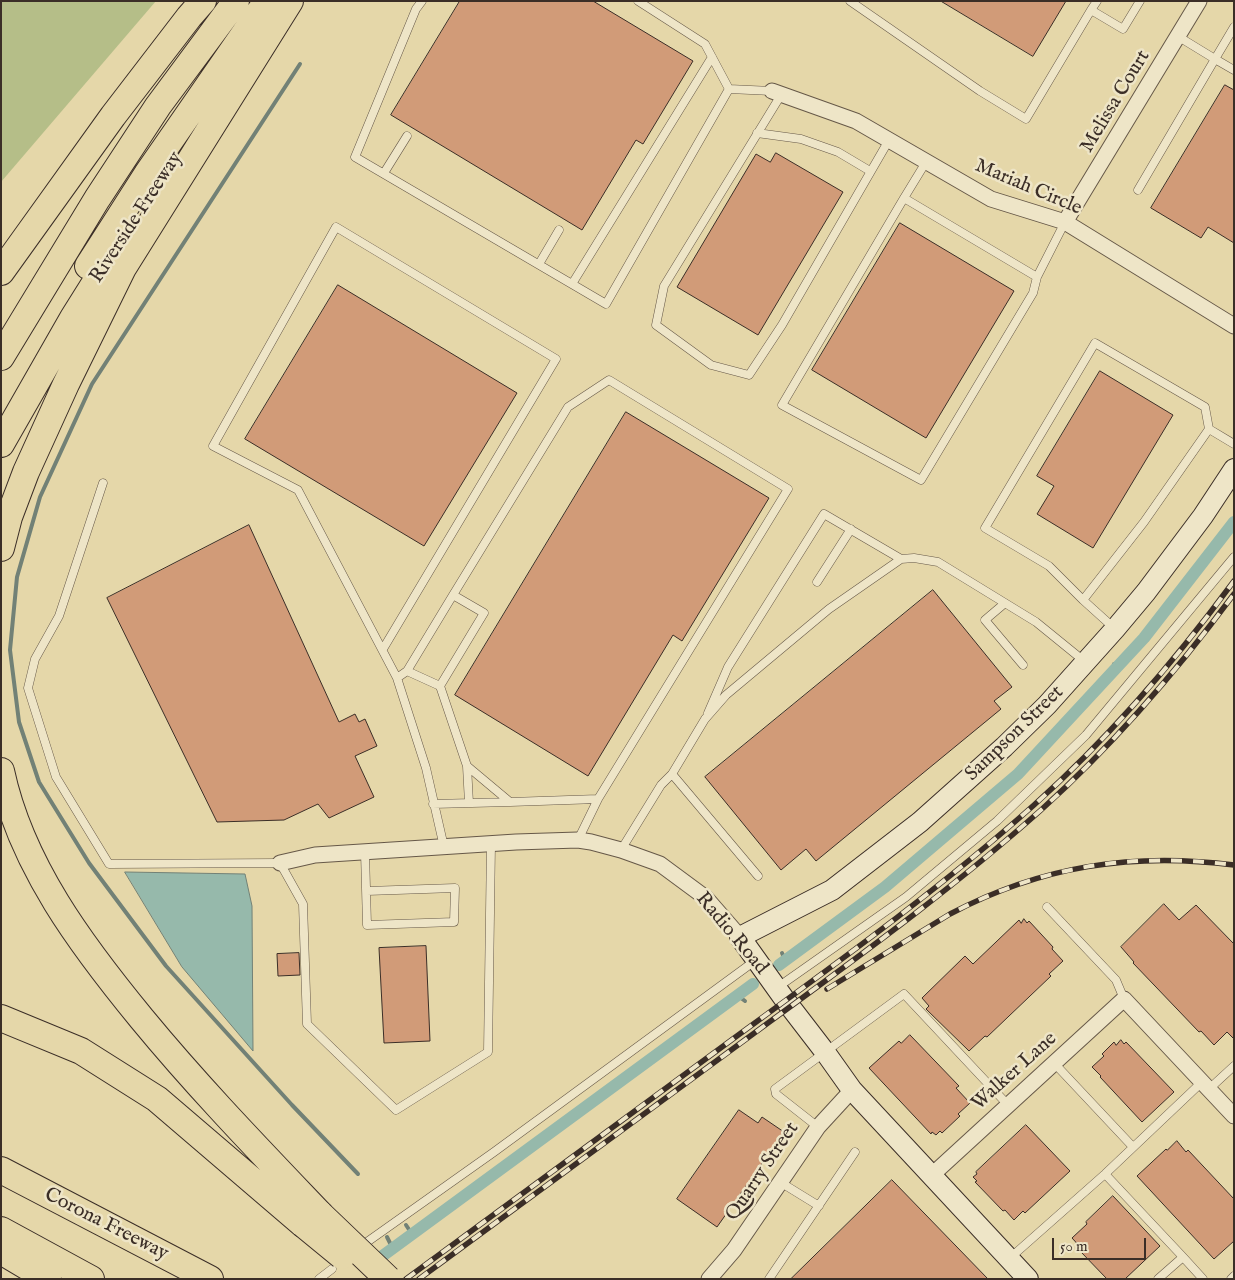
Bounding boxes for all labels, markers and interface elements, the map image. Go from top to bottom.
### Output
street label: Melissa Court [1076,46,1156,158]
street label: Riverside Freeway [86,148,188,288]
street label: Mariah Circle [971,155,1085,221]
street label: Sampson Street [961,681,1069,787]
street label: Radio Road [690,888,772,980]
street label: Walker Lane [968,1028,1062,1116]
street label: Quarry Street [721,1118,805,1226]
street label: Corona Freeway [40,1183,172,1267]
scale bar [1055,1228,1149,1260]
text: 50 m [1060,1237,1088,1256]

